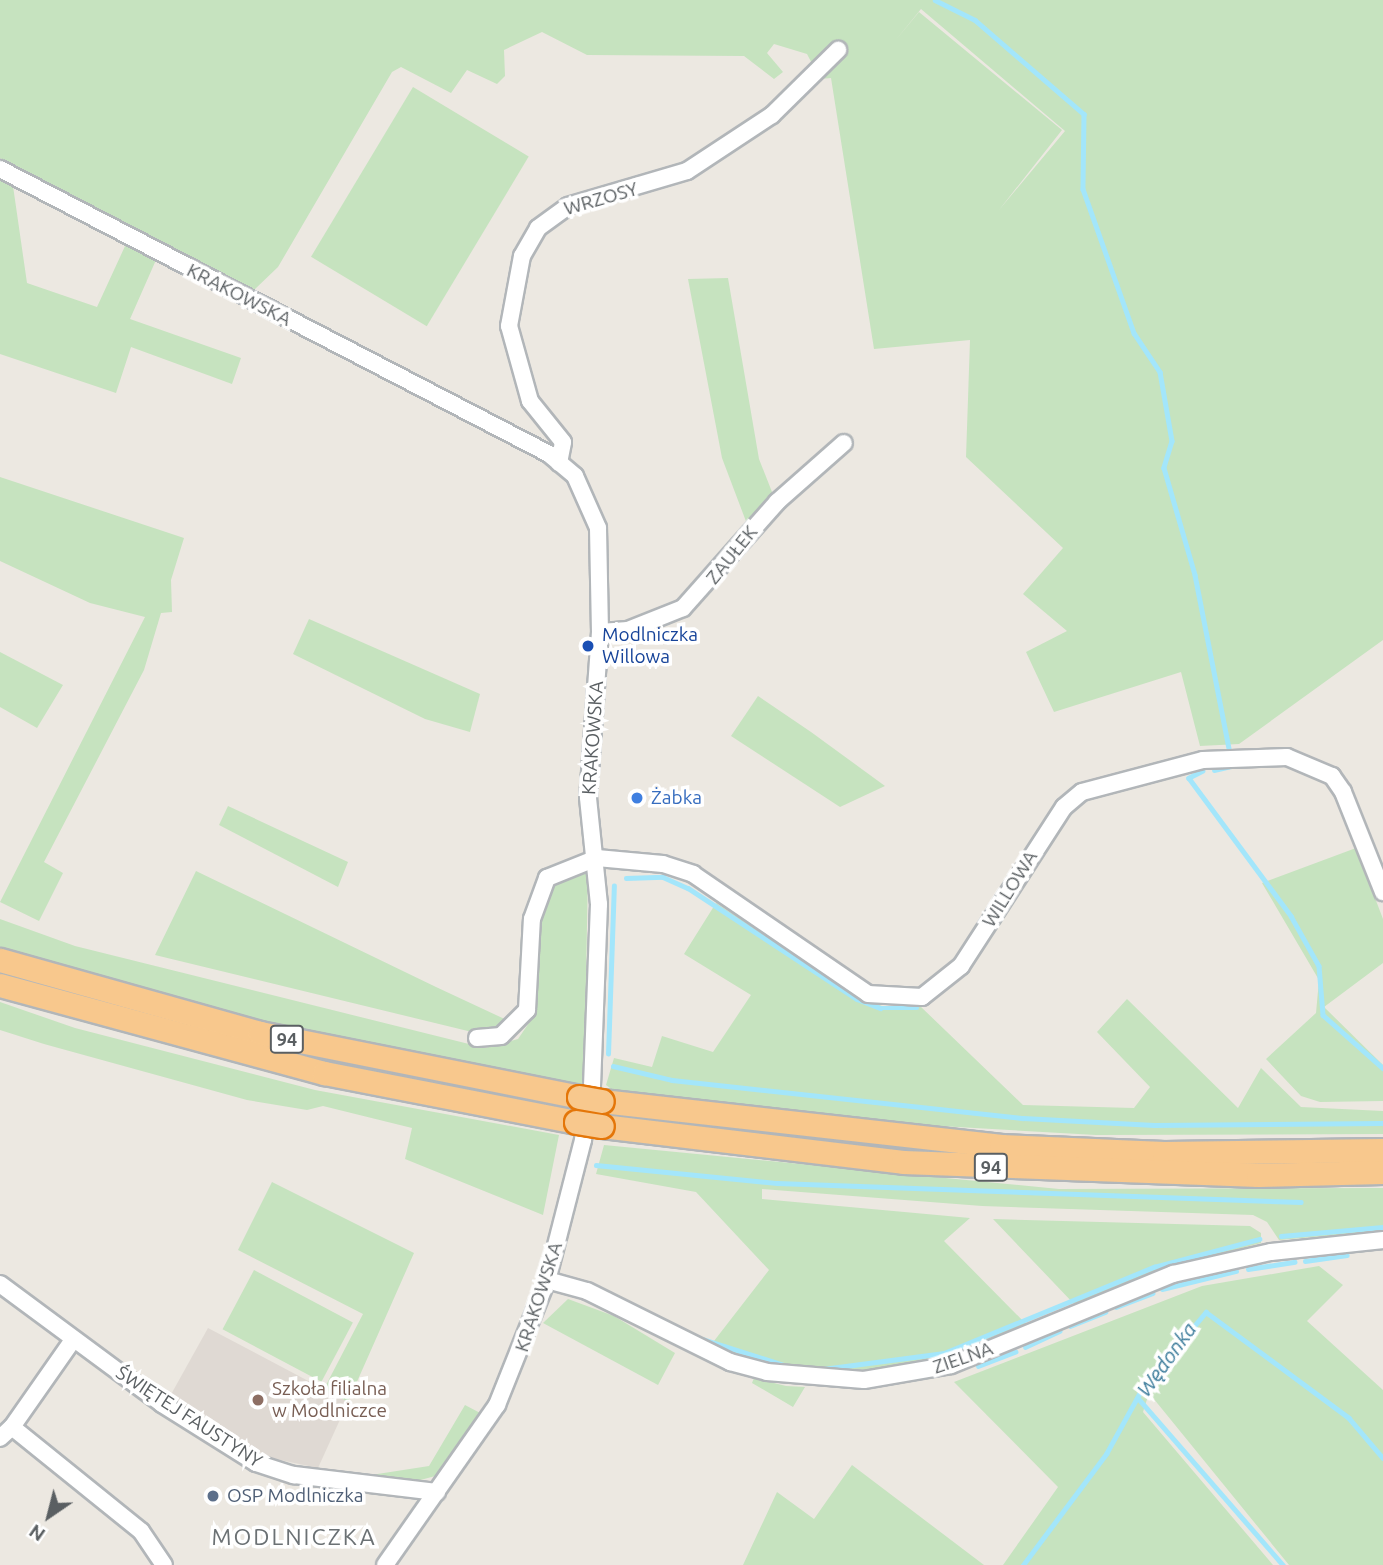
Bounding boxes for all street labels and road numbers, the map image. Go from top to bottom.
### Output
street label: WRZOSY [561,178,641,220]
street label: KRAKOWSKA [183,259,295,331]
street label: ZAUŁEK [702,521,762,589]
street label: KRAKOWSKA [578,680,608,796]
street label: WILLOWA [978,847,1042,931]
road number: 94 [270,1024,304,1054]
road number: 94 [974,1152,1009,1182]
street label: KRAKOWSKA [511,1239,567,1355]
street label: ZIELNA [930,1337,996,1379]
street label: ŚWIĘTEJ FAUSTYNY [112,1361,266,1473]

